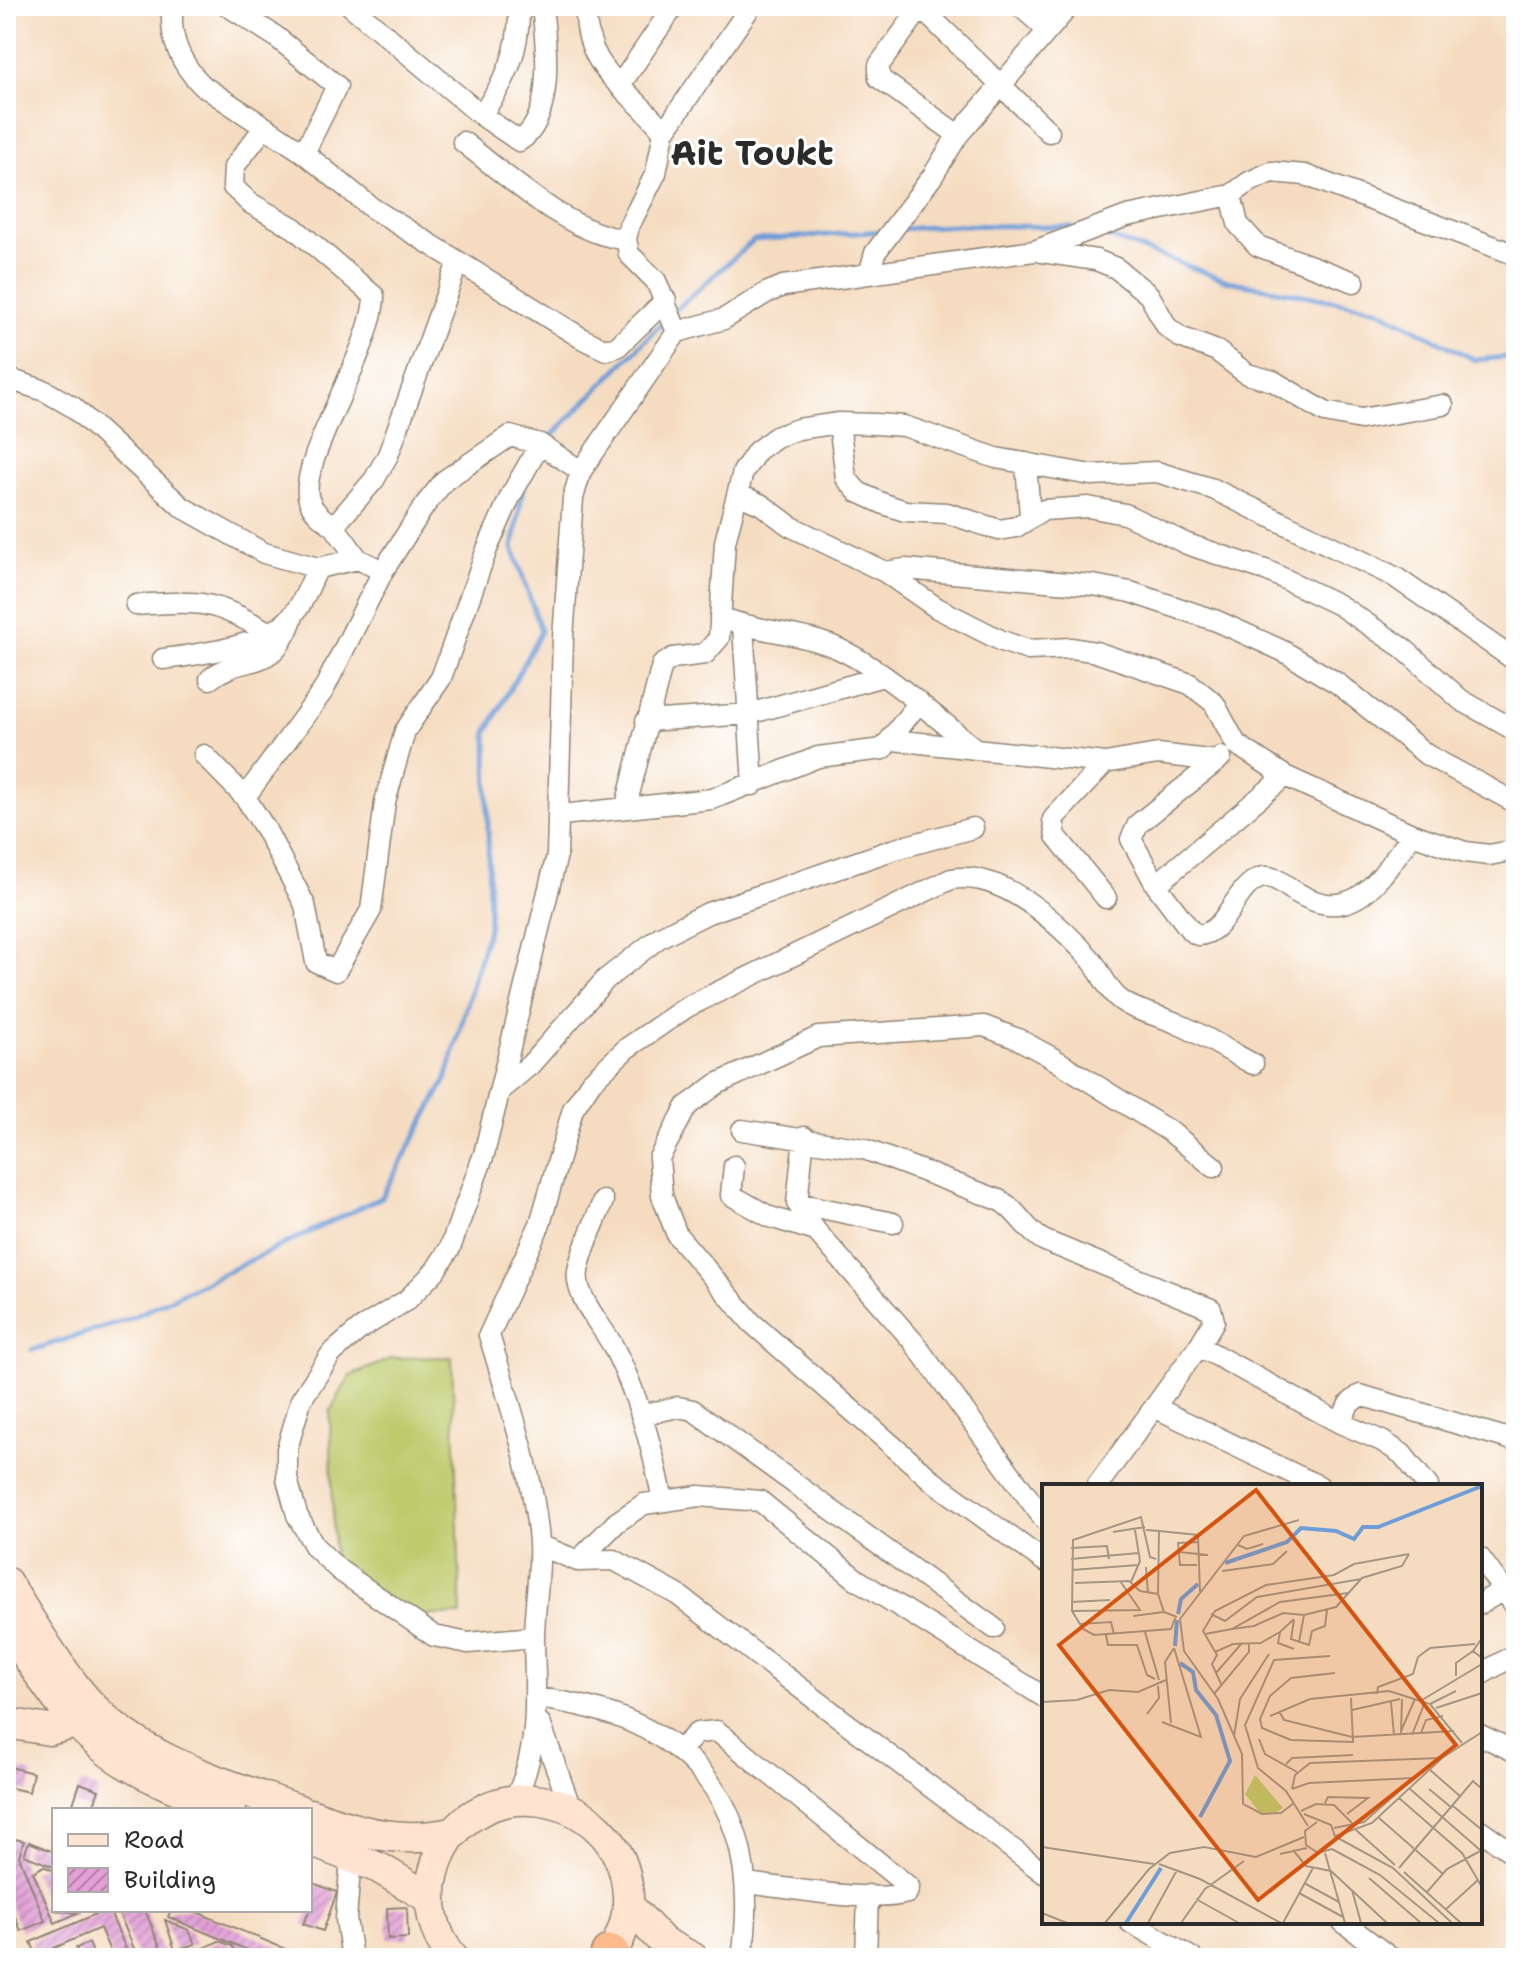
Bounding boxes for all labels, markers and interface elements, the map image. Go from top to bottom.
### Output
district label: Ait Toukt [670,130,834,176]
inset map [1042,1484,1482,1924]
legend [52,1808,312,1912]
text: Road [124,1824,184,1856]
text: Building [124,1864,216,1896]

